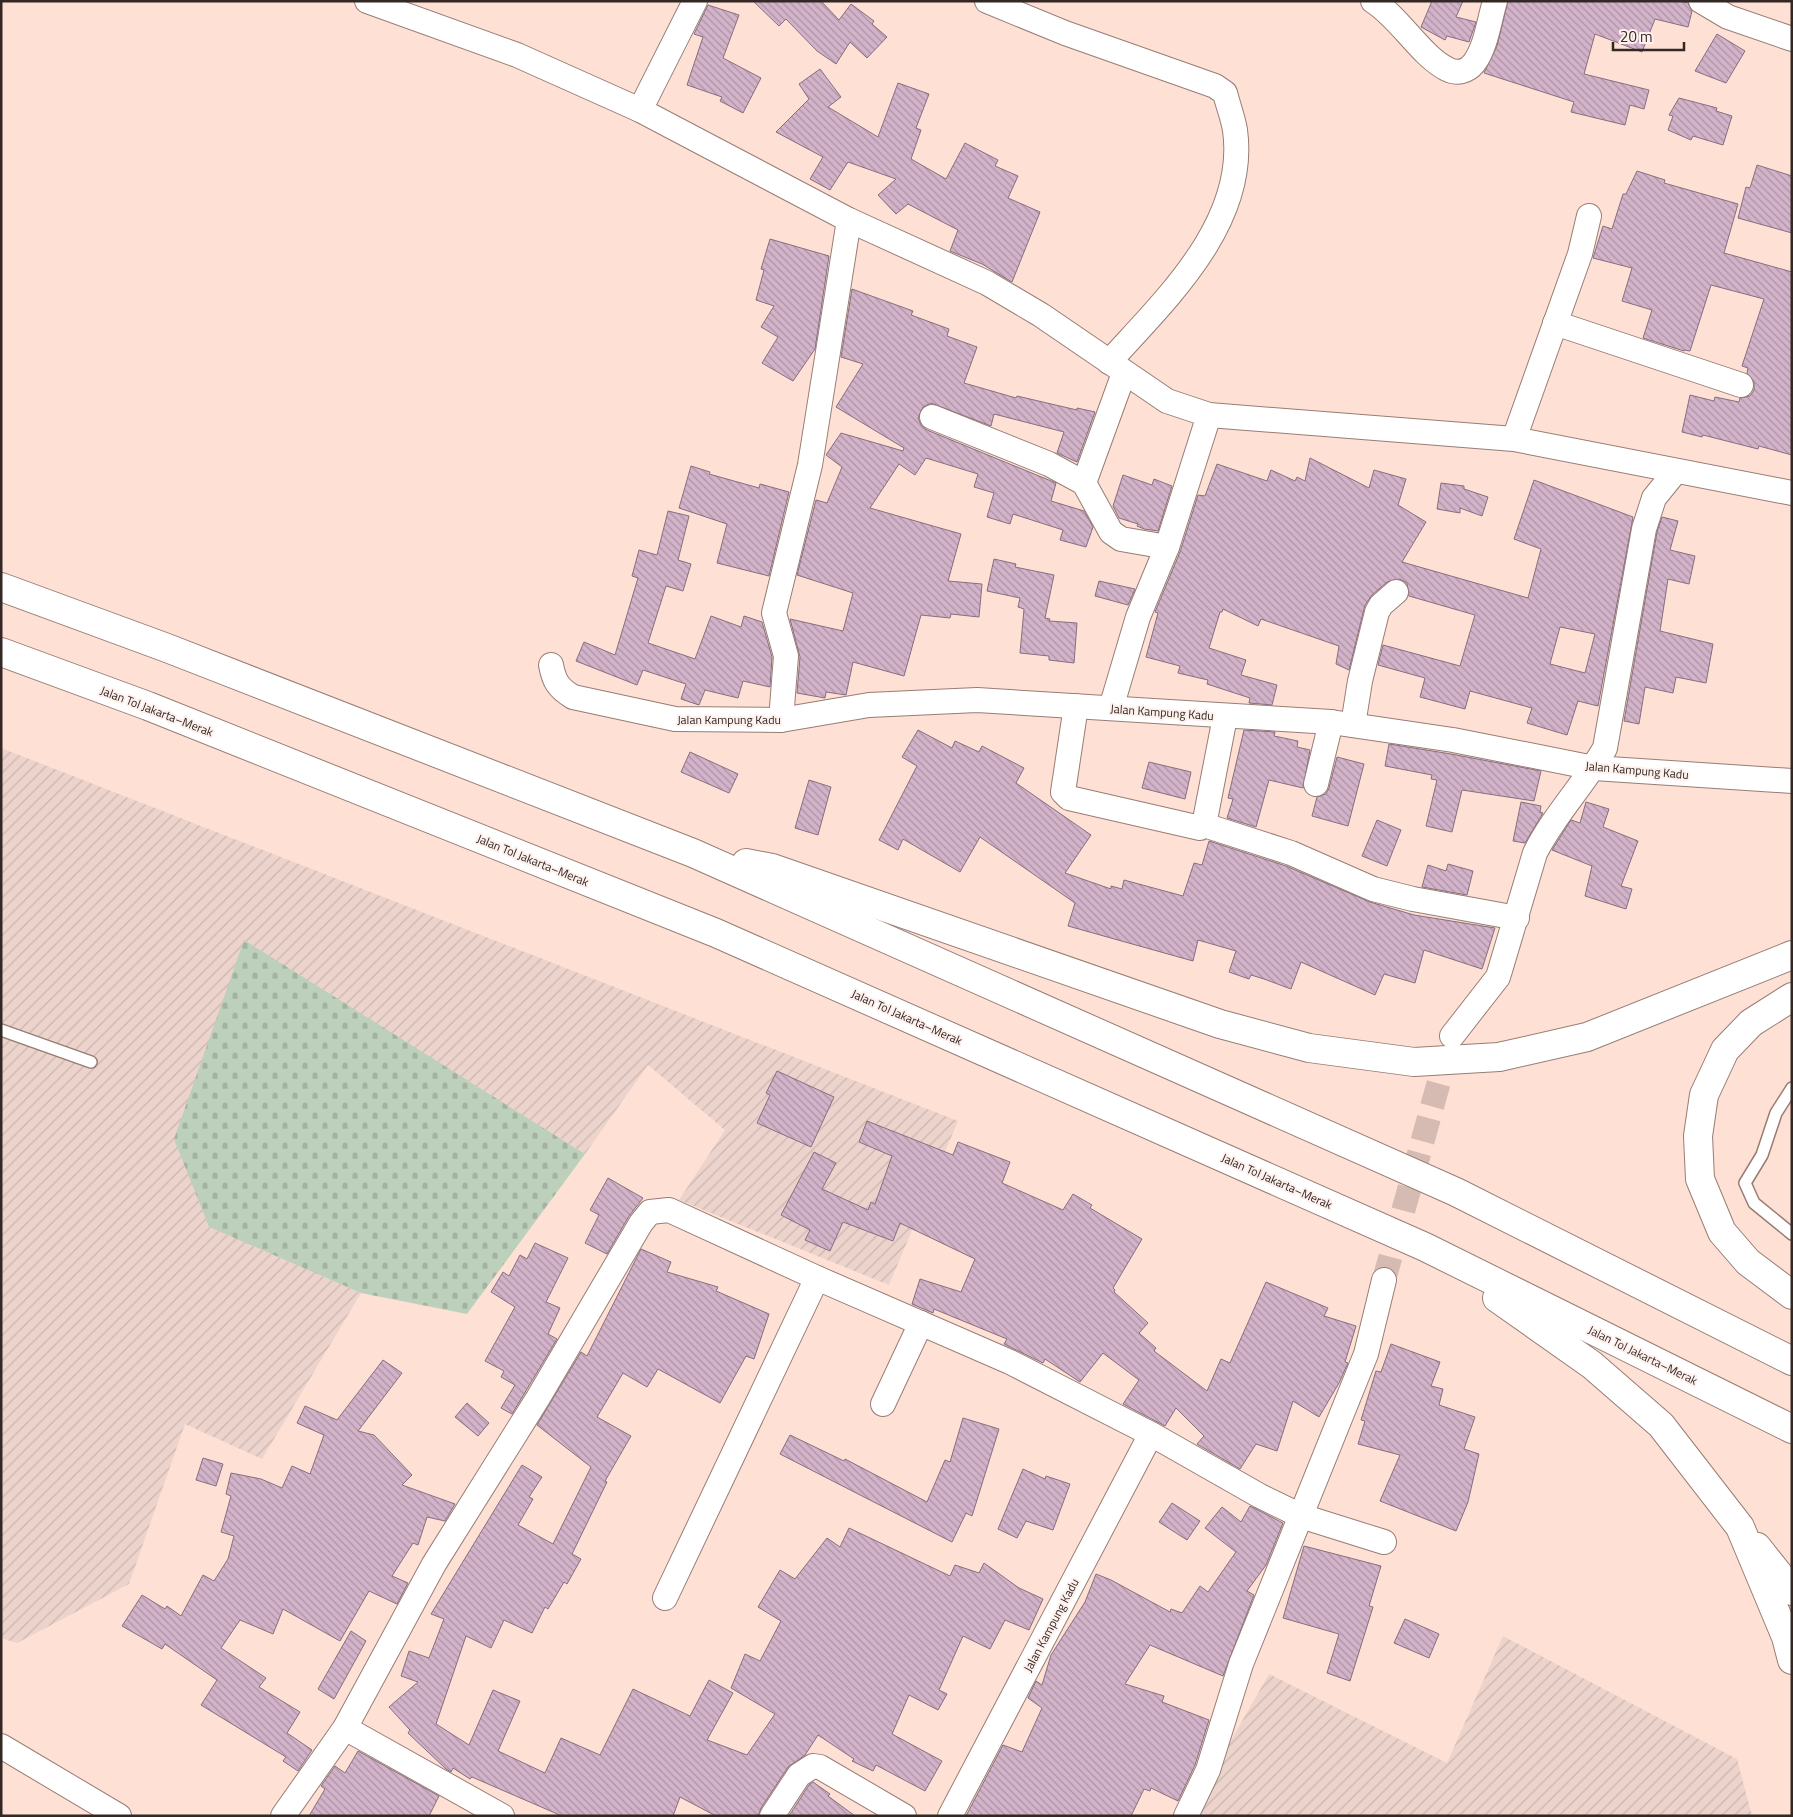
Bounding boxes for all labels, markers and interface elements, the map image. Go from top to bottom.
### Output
scale bar [1613,20,1684,52]
text: 20 m [1620,25,1653,48]
street label: Jalan Tol Jakarta–Merak [98,681,216,741]
street label: Jalan Kampung Kadu [1110,699,1214,725]
street label: Jalan Kampung Kadu [677,710,781,729]
street label: Jalan Kampung Kadu [1585,756,1689,784]
street label: Jalan Tol Jakarta–Merak [474,829,592,891]
street label: Jalan Tol Jakarta–Merak [849,984,966,1050]
street label: Jalan Tol Jakarta–Merak [1219,1148,1336,1214]
street label: Jalan Tol Jakarta–Merak [1585,1320,1701,1390]
street label: Jalan Kampung Kadu [1018,1575,1084,1675]

